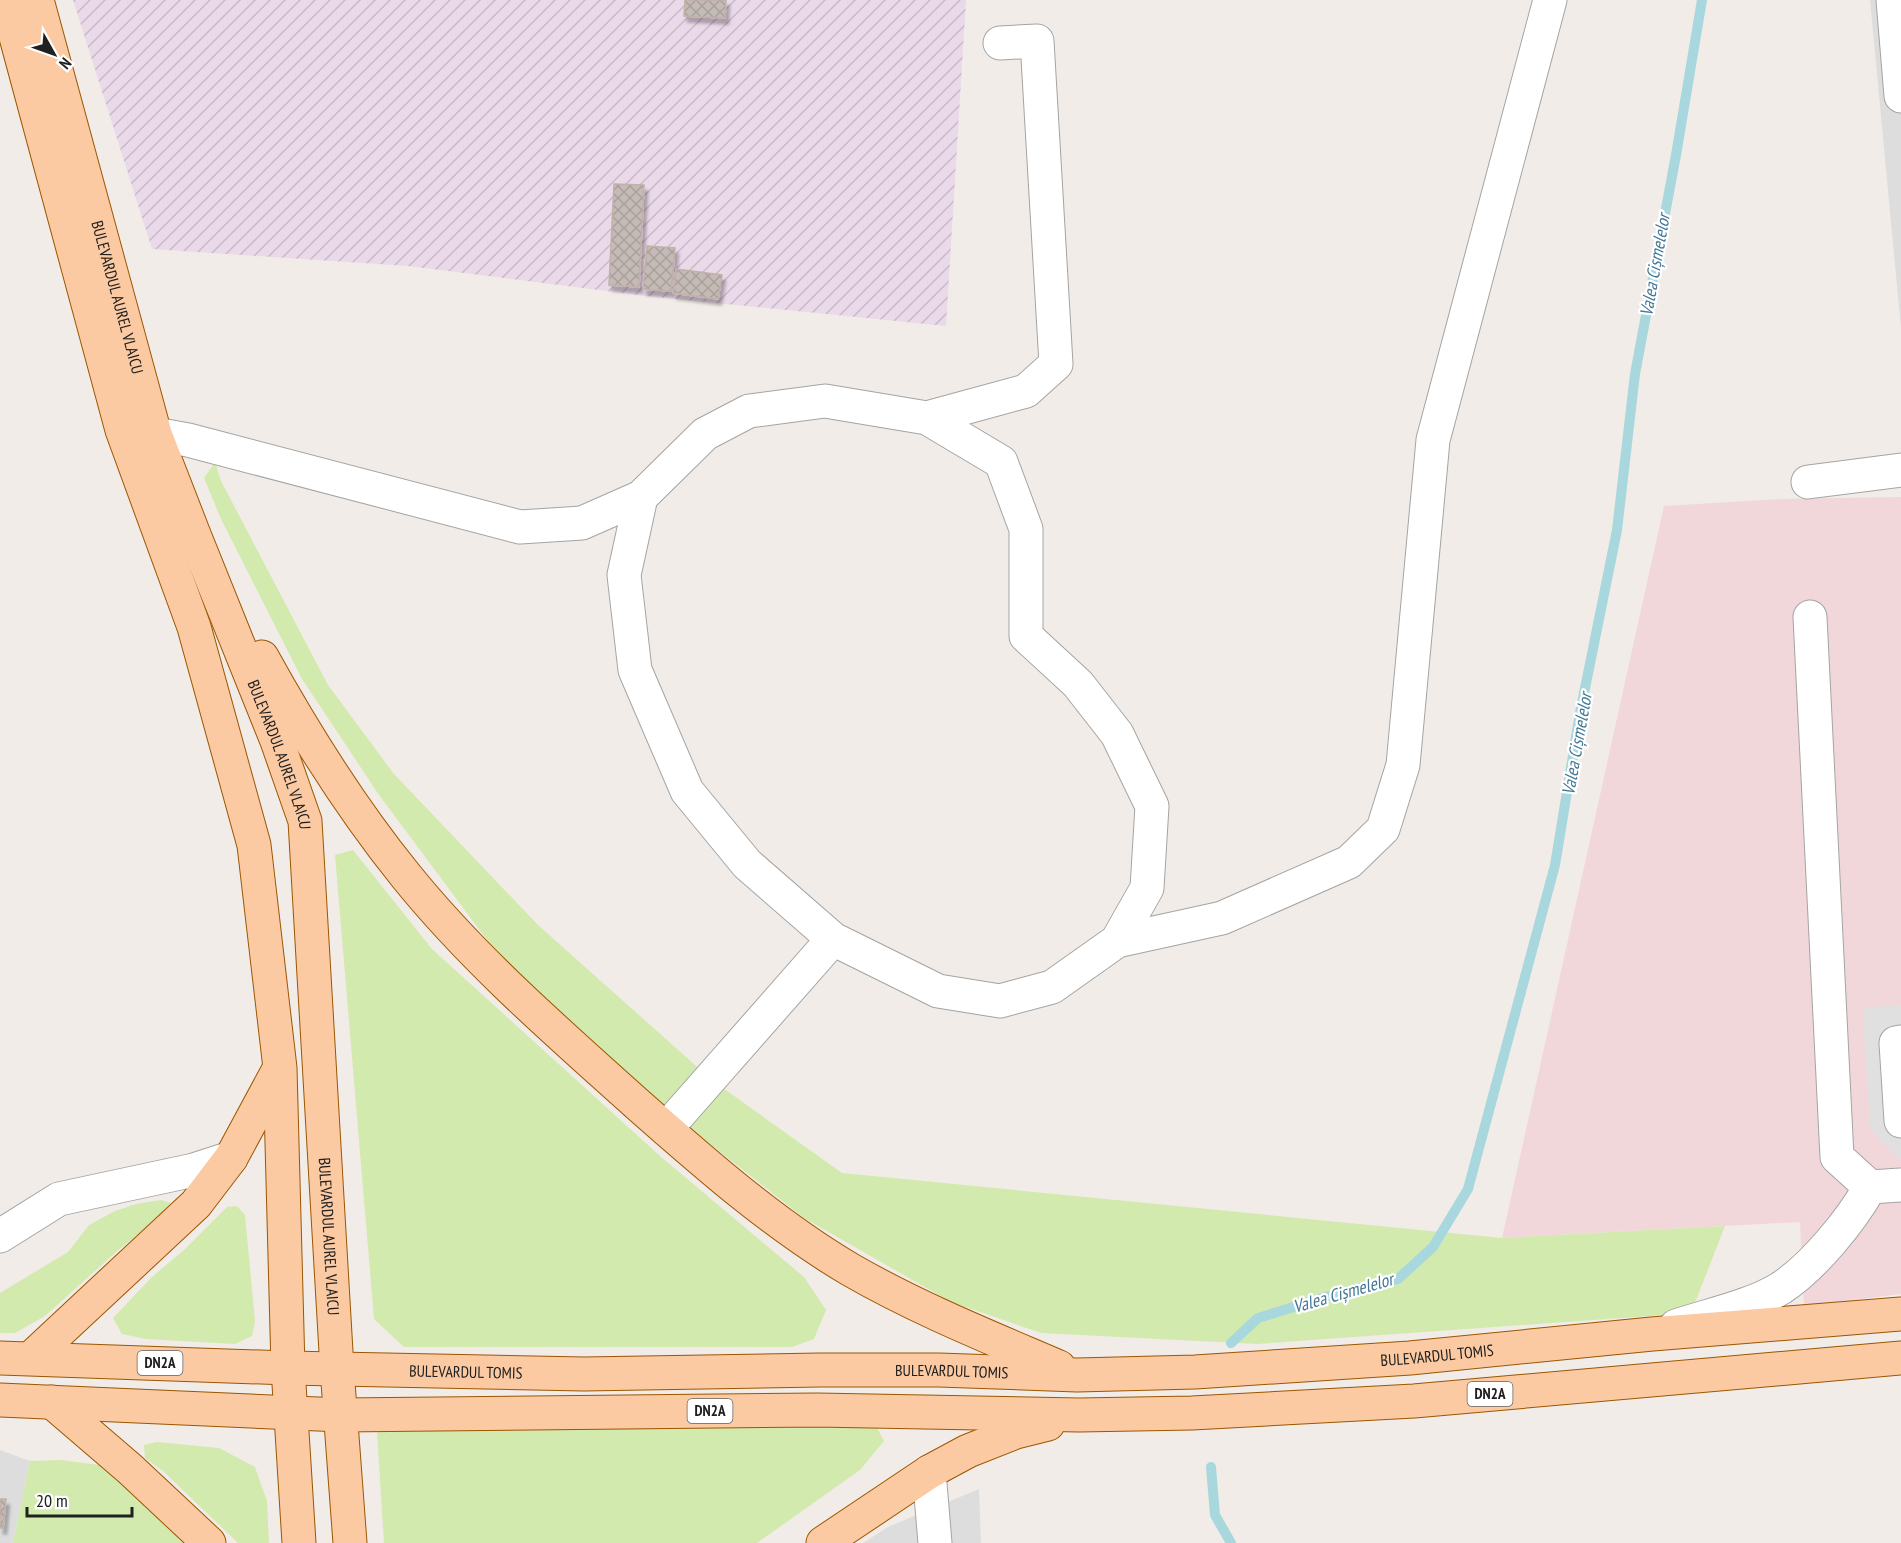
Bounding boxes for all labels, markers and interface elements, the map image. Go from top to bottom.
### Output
north arrow [24,24,84,84]
text: N [55,54,76,73]
water label: Valea Cișmelelor [1634,209,1675,318]
street label: BULEVARDUL AUREL VLAICU [87,218,148,376]
street label: BULEVARDUL AUREL VLAICU [243,677,315,830]
water label: Valea Cișmelelor [1556,688,1597,797]
street label: BULEVARDUL AUREL VLAICU [315,1157,344,1316]
water label: Valea Cișmelelor [1290,1266,1399,1318]
street label: BULEVARDUL TOMIS [1380,1340,1495,1370]
road number: DN2A [138,1351,182,1375]
street label: BULEVARDUL TOMIS [409,1360,523,1383]
street label: BULEVARDUL TOMIS [895,1360,1009,1383]
road number: DN2A [1468,1382,1512,1406]
road number: DN2A [688,1399,732,1423]
scale bar [27,1480,132,1518]
text: 20 m [36,1489,68,1512]

